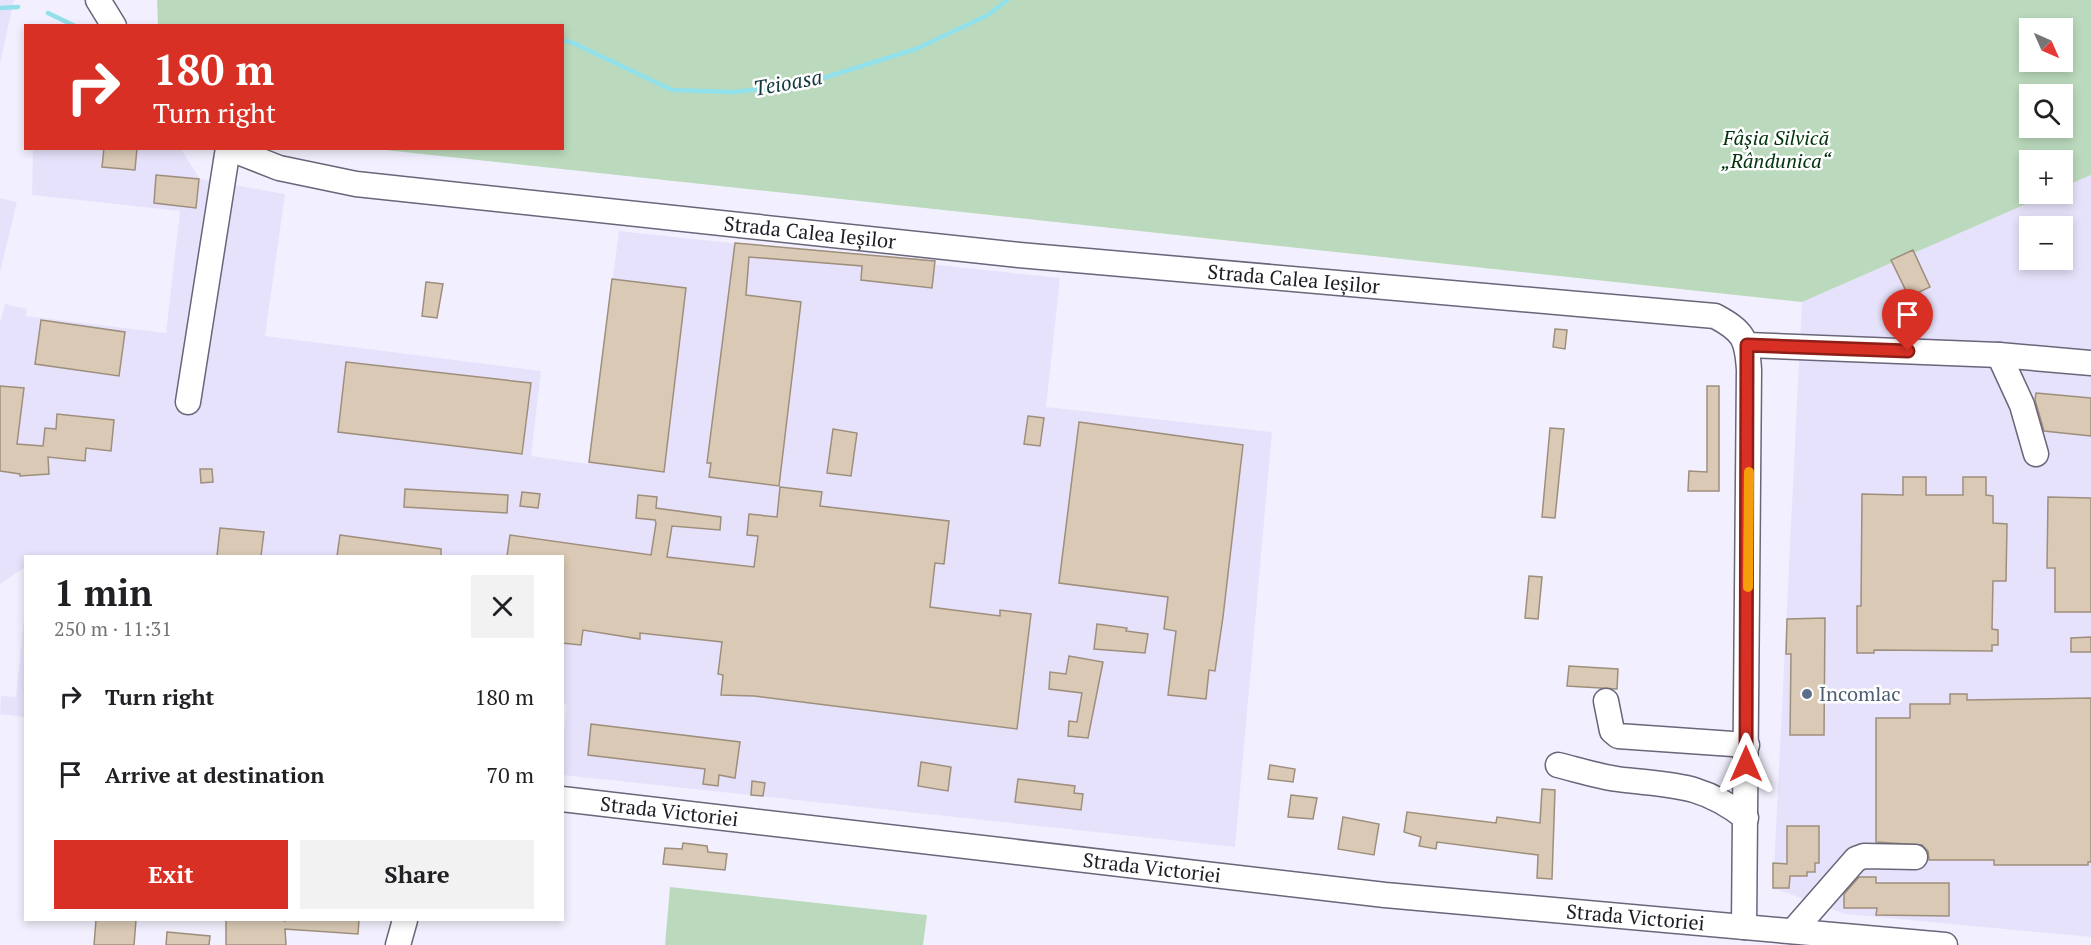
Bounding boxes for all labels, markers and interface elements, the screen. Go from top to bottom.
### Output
north arrow [2019,18,2073,72]
map controls [2019,18,2073,270]
text: 180 m [153,41,274,97]
icon: right [54,48,132,126]
water label: Teioasa [751,62,824,102]
button: search [2019,84,2073,138]
text: Turn right [153,95,276,131]
park label: Fâşia Silvică „Rândunica“ [1721,124,1833,174]
button: + [2019,150,2073,204]
street label: Strada Calea Ieșilor [723,210,898,255]
button: − [2019,216,2073,270]
street label: Strada Calea Ieșilor [1207,258,1381,300]
pin [1882,289,1933,351]
icon: arrive [1891,298,1924,331]
text: 1 min [54,569,152,616]
button: close [471,575,534,638]
text: 250 m · 11:31 [54,615,172,642]
icon: right [54,680,87,713]
place label: Incomlac [1819,680,1901,707]
text: Turn right [105,682,214,711]
text: 180 m [474,682,534,711]
marker: Incomlac [1800,687,1814,701]
position arrow [1714,732,1778,796]
icon: arrive [54,758,87,791]
text: Arrive at destination [105,760,324,789]
text: 70 m [486,760,534,789]
street label: Strada Victoriei [599,790,740,832]
button: Exit [54,840,288,909]
button: Share [300,840,534,909]
street label: Strada Victoriei [1082,846,1223,889]
street label: Strada Victoriei [1565,897,1706,936]

